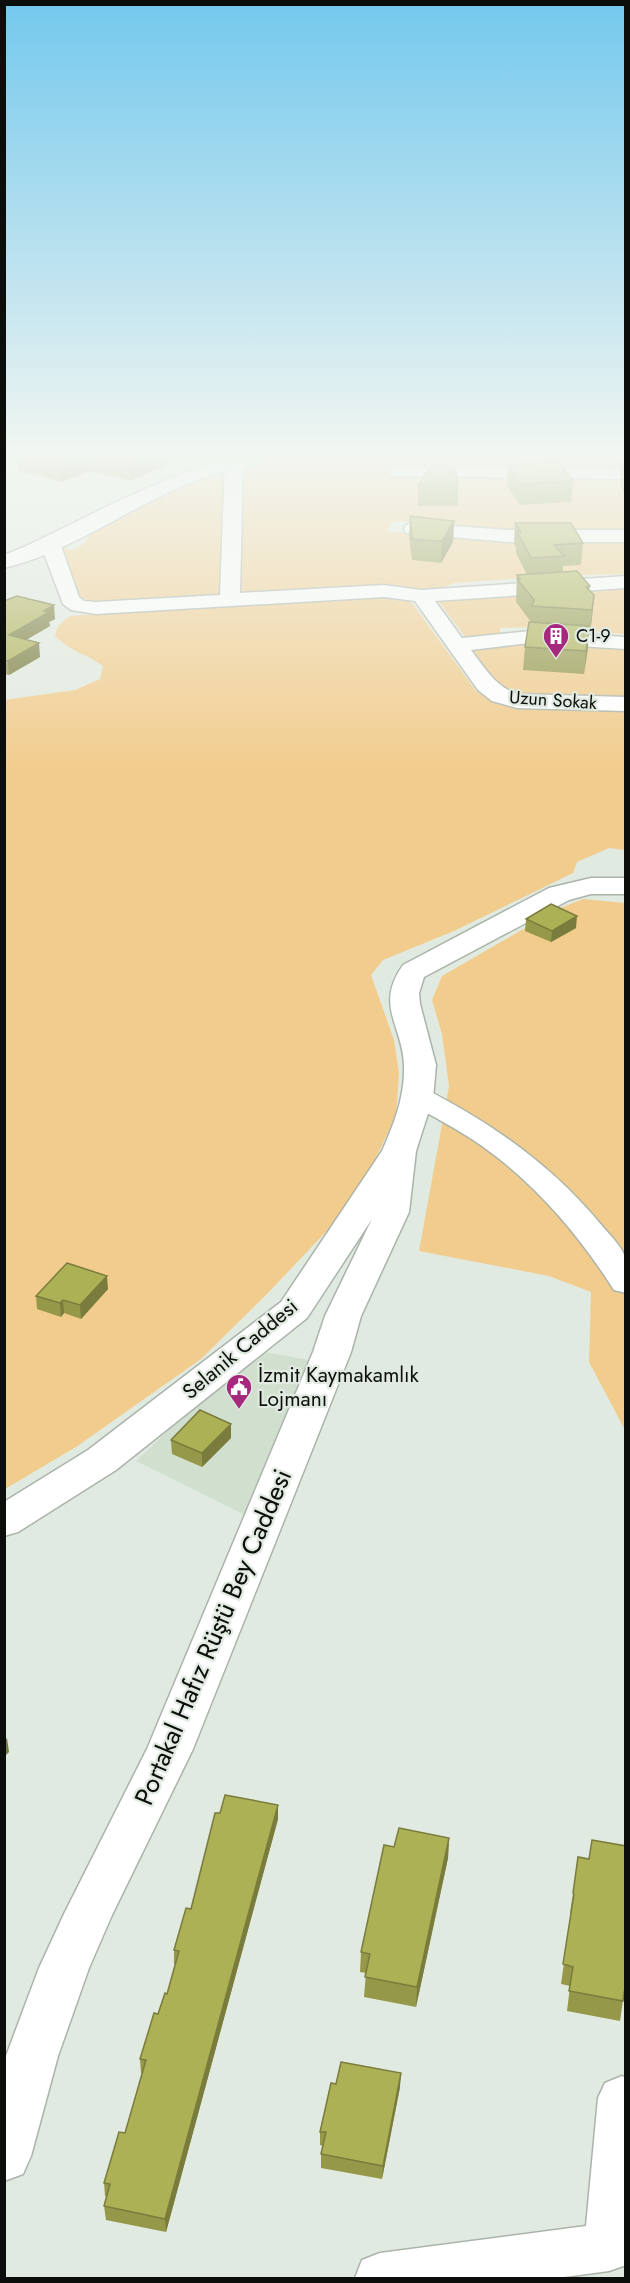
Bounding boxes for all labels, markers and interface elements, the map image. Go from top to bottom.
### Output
building icon: C1-9 [541,621,571,659]
place label: C1-9 [576,623,611,649]
street label: Uzun Sokak [508,684,598,716]
street label: Selanik Caddesi [176,1292,304,1406]
place label: İzmit Kaymakamlık Lojmanı [258,1360,420,1414]
public building icon: İzmit Kaymakamlık Lojmanı [224,1372,254,1410]
street label: Portakal Hafız Rüştü Bey Caddesi [125,1463,301,1811]

